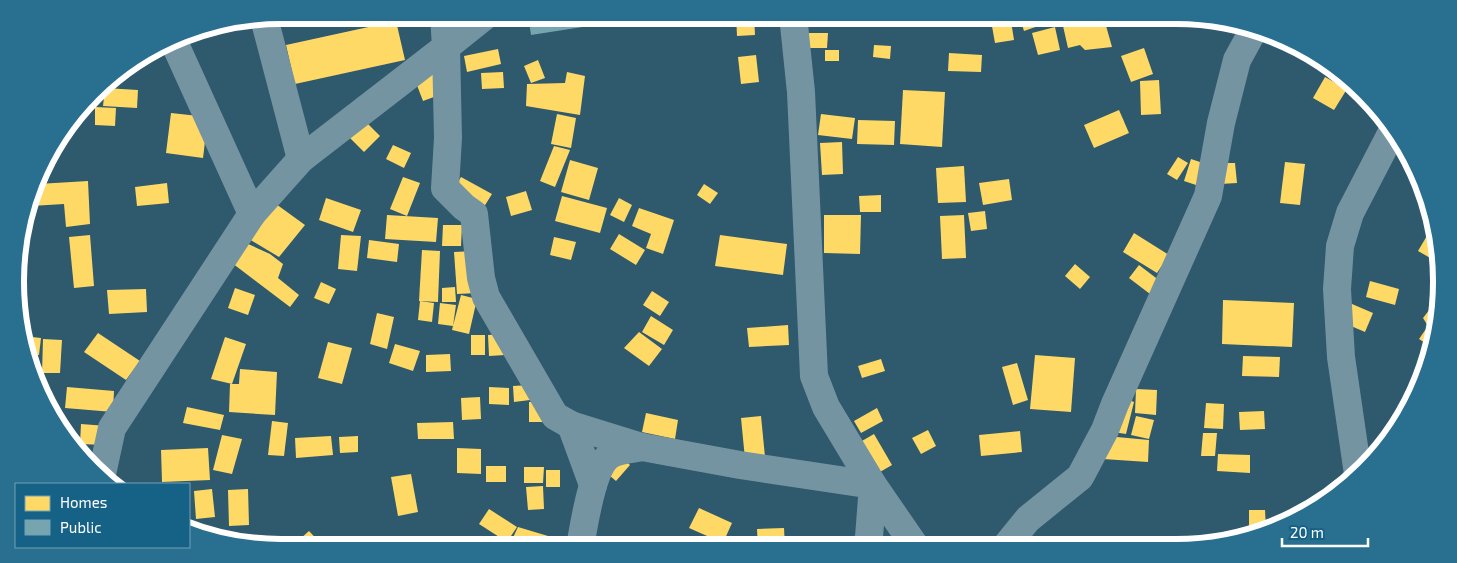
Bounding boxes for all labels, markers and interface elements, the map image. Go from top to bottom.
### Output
legend [15,483,190,548]
text: Homes [60,493,107,511]
scale bar [1282,516,1368,548]
text: Public [60,518,101,536]
text: 20 m [1290,523,1324,541]

